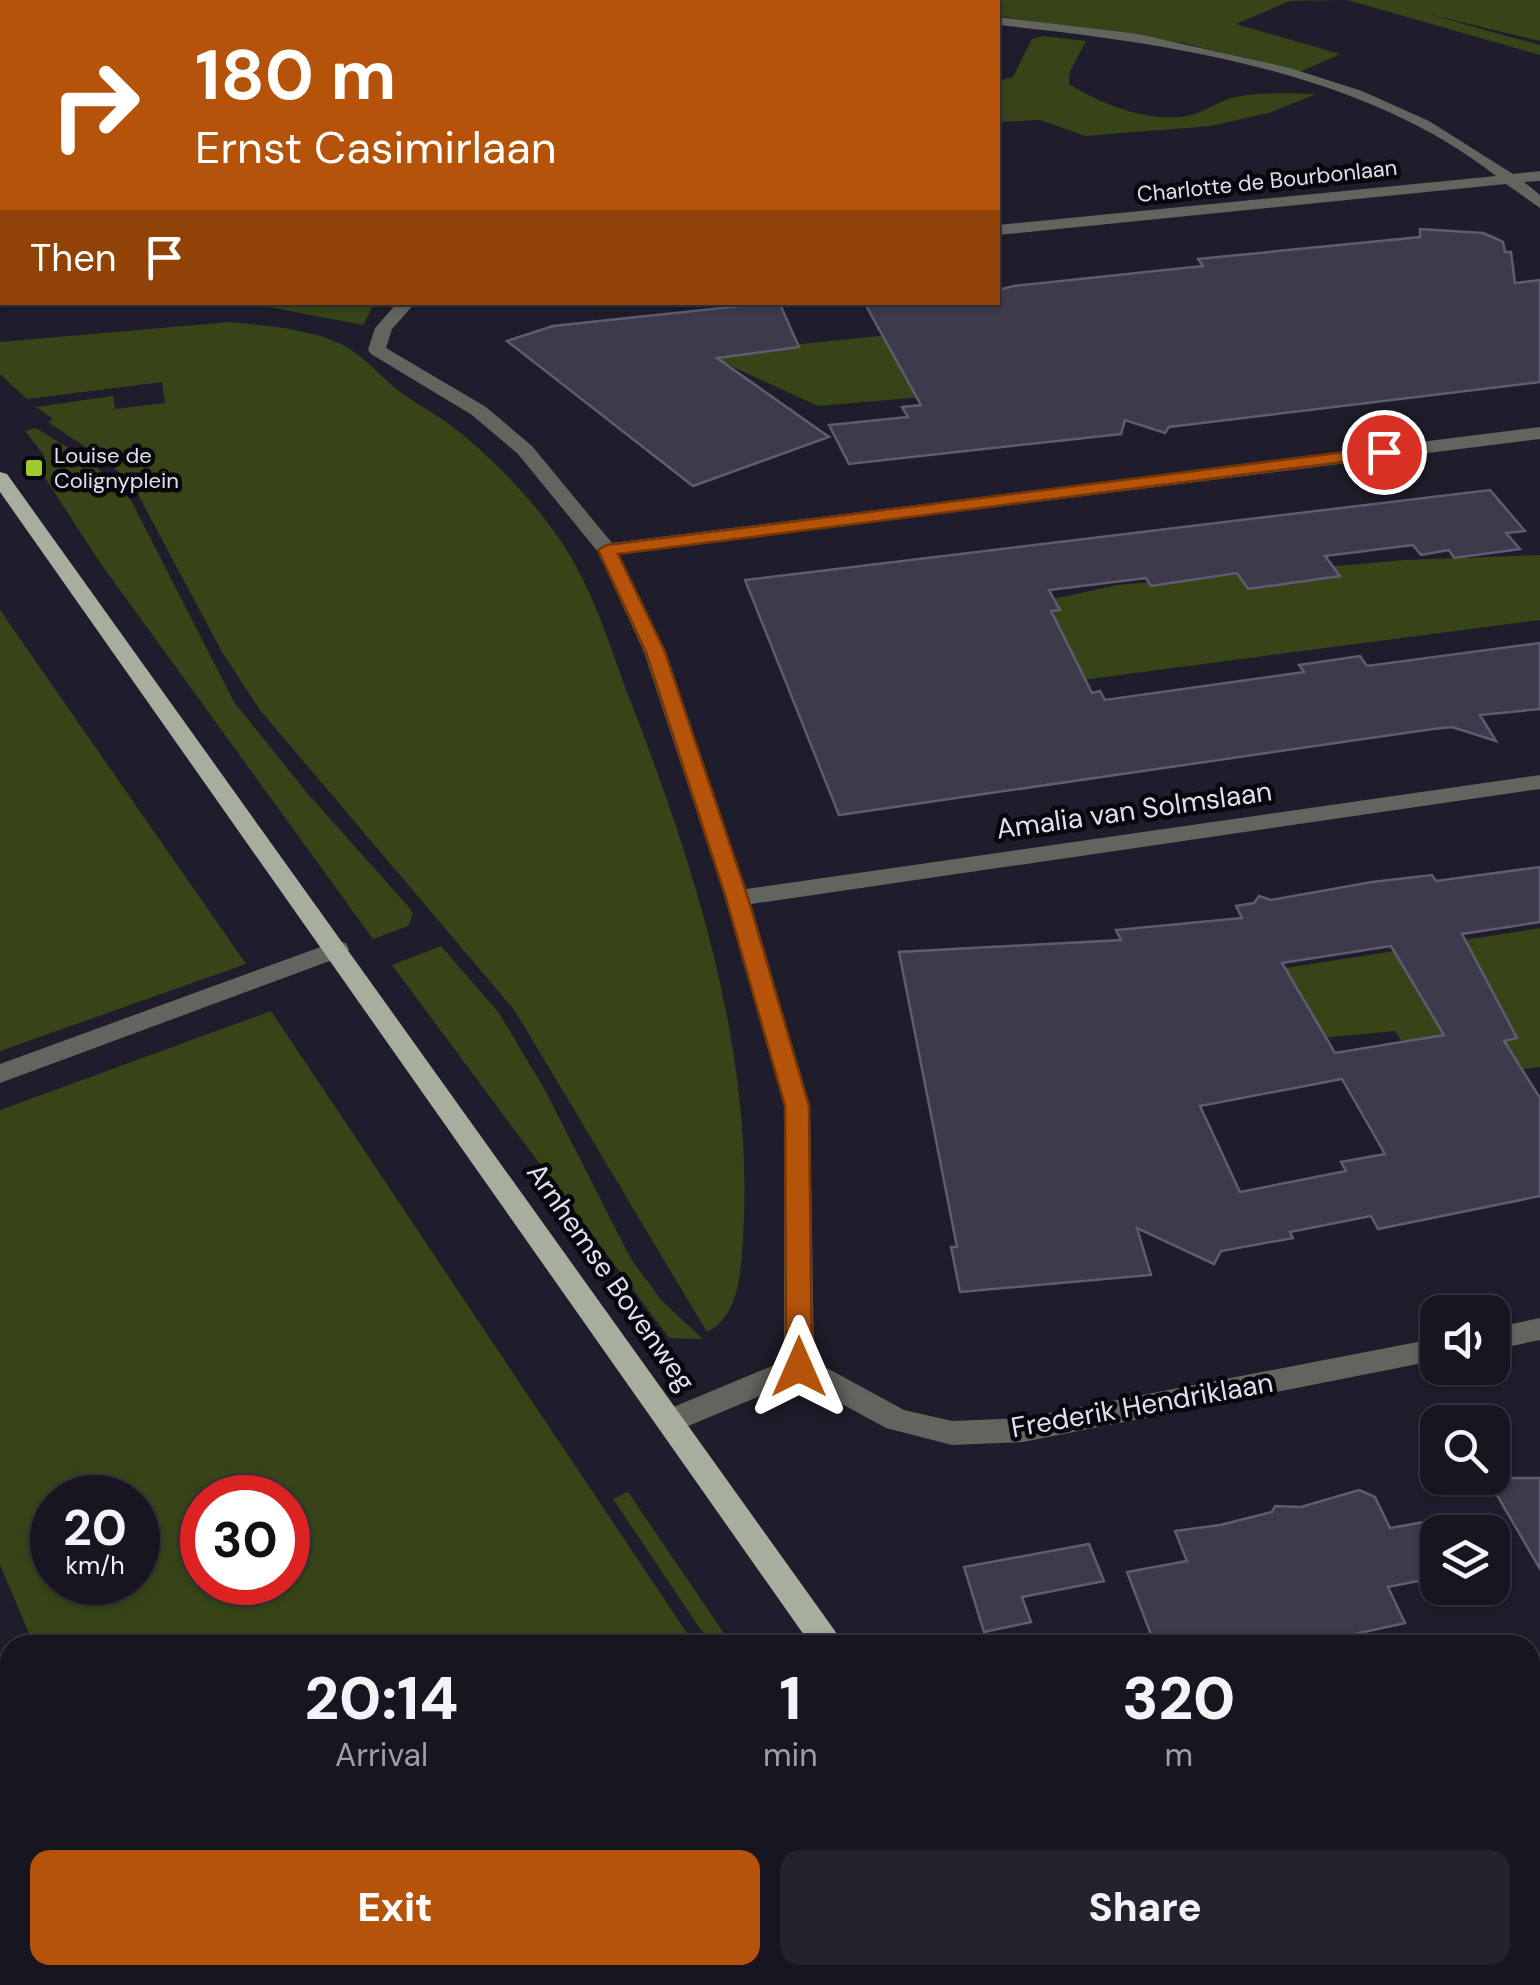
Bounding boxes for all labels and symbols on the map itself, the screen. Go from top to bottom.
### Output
street label: Charlotte de Bourbonlaan [1135,153,1399,209]
pin [1342,410,1427,495]
place label: Louise de Colignyplein [54,441,179,495]
marker: Louise de Colignyplein [23,457,45,479]
street label: Amalia van Solmslaan [994,772,1274,848]
street label: Arnhemse Bovenweg [518,1156,704,1398]
position arrow [747,1315,851,1419]
street label: Frederik Hendriklaan [1008,1364,1276,1446]
speed limit sign: 30 [180,1475,310,1605]

